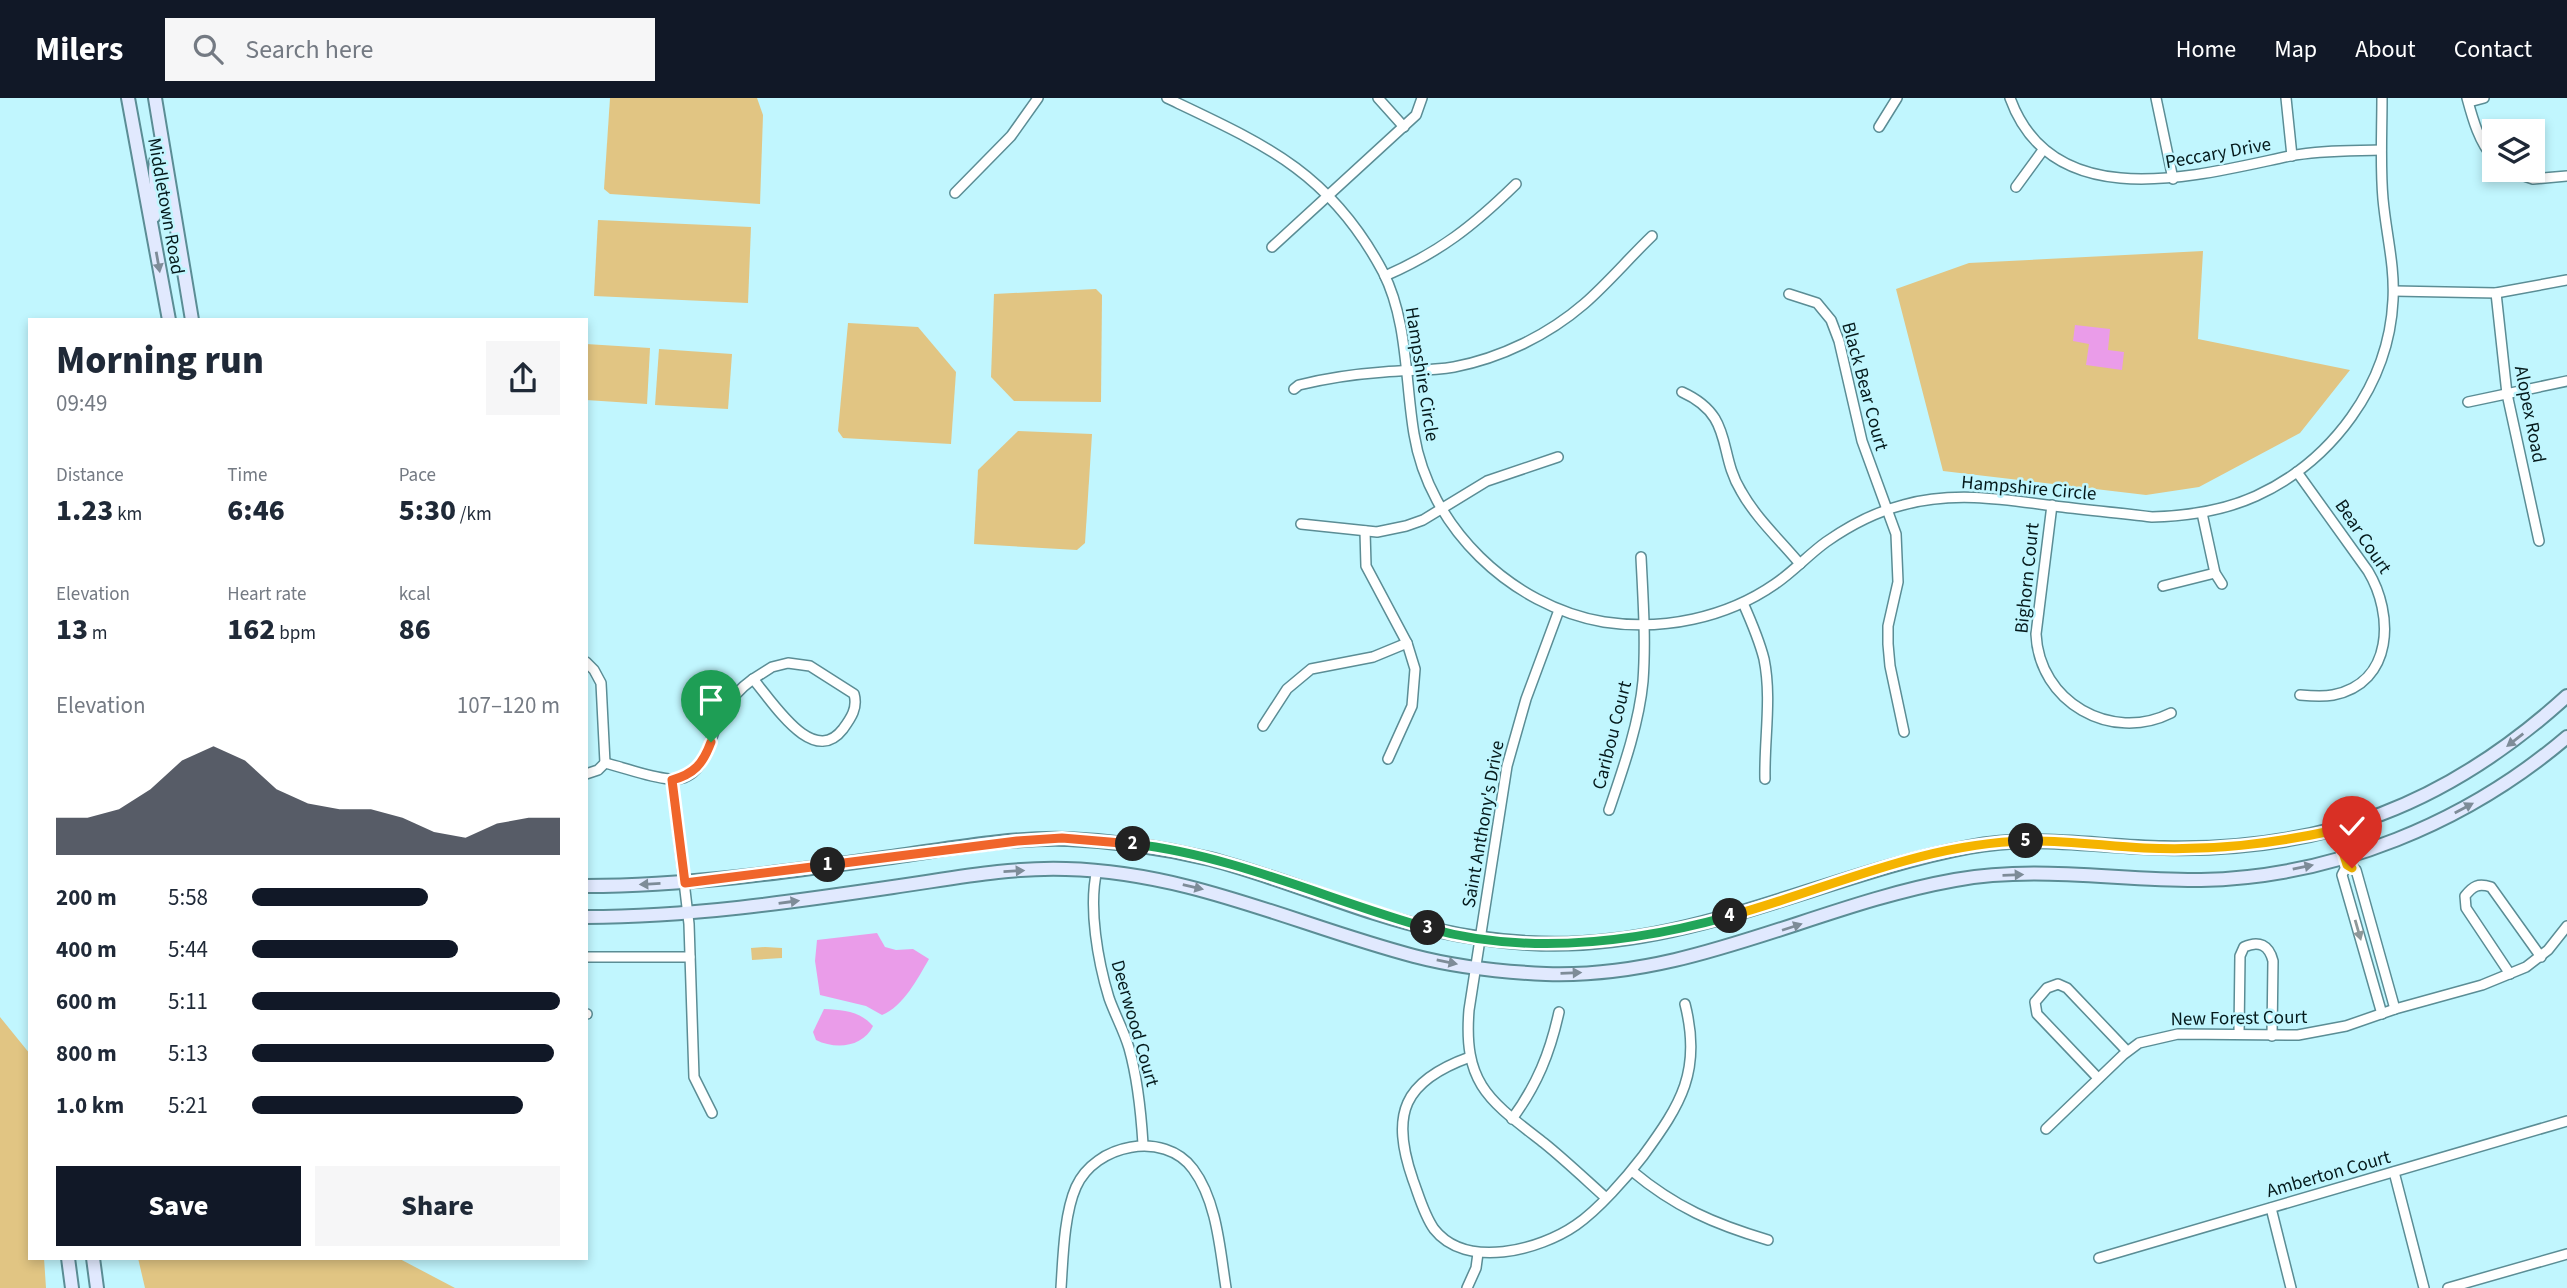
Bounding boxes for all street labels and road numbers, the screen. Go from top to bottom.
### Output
street label: Peccary Drive [2163,131,2273,176]
street label: Middletown Road [140,136,191,277]
street label: Hampshire Circle [1398,305,1445,443]
street label: Black Bear Court [1834,319,1895,454]
street label: Alopex Road [2507,363,2552,465]
street label: Hampshire Circle [1960,469,2098,508]
street label: Bear Court [2328,494,2398,580]
street label: Bighorn Court [2008,521,2047,635]
street label: Caribou Court [1586,678,1639,793]
street label: Saint Anthony's Drive [1455,739,1511,910]
street label: Deerwood Court [1104,957,1166,1090]
street label: New Forest Court [2170,1004,2308,1033]
street label: Amberton Court [2263,1144,2394,1205]

